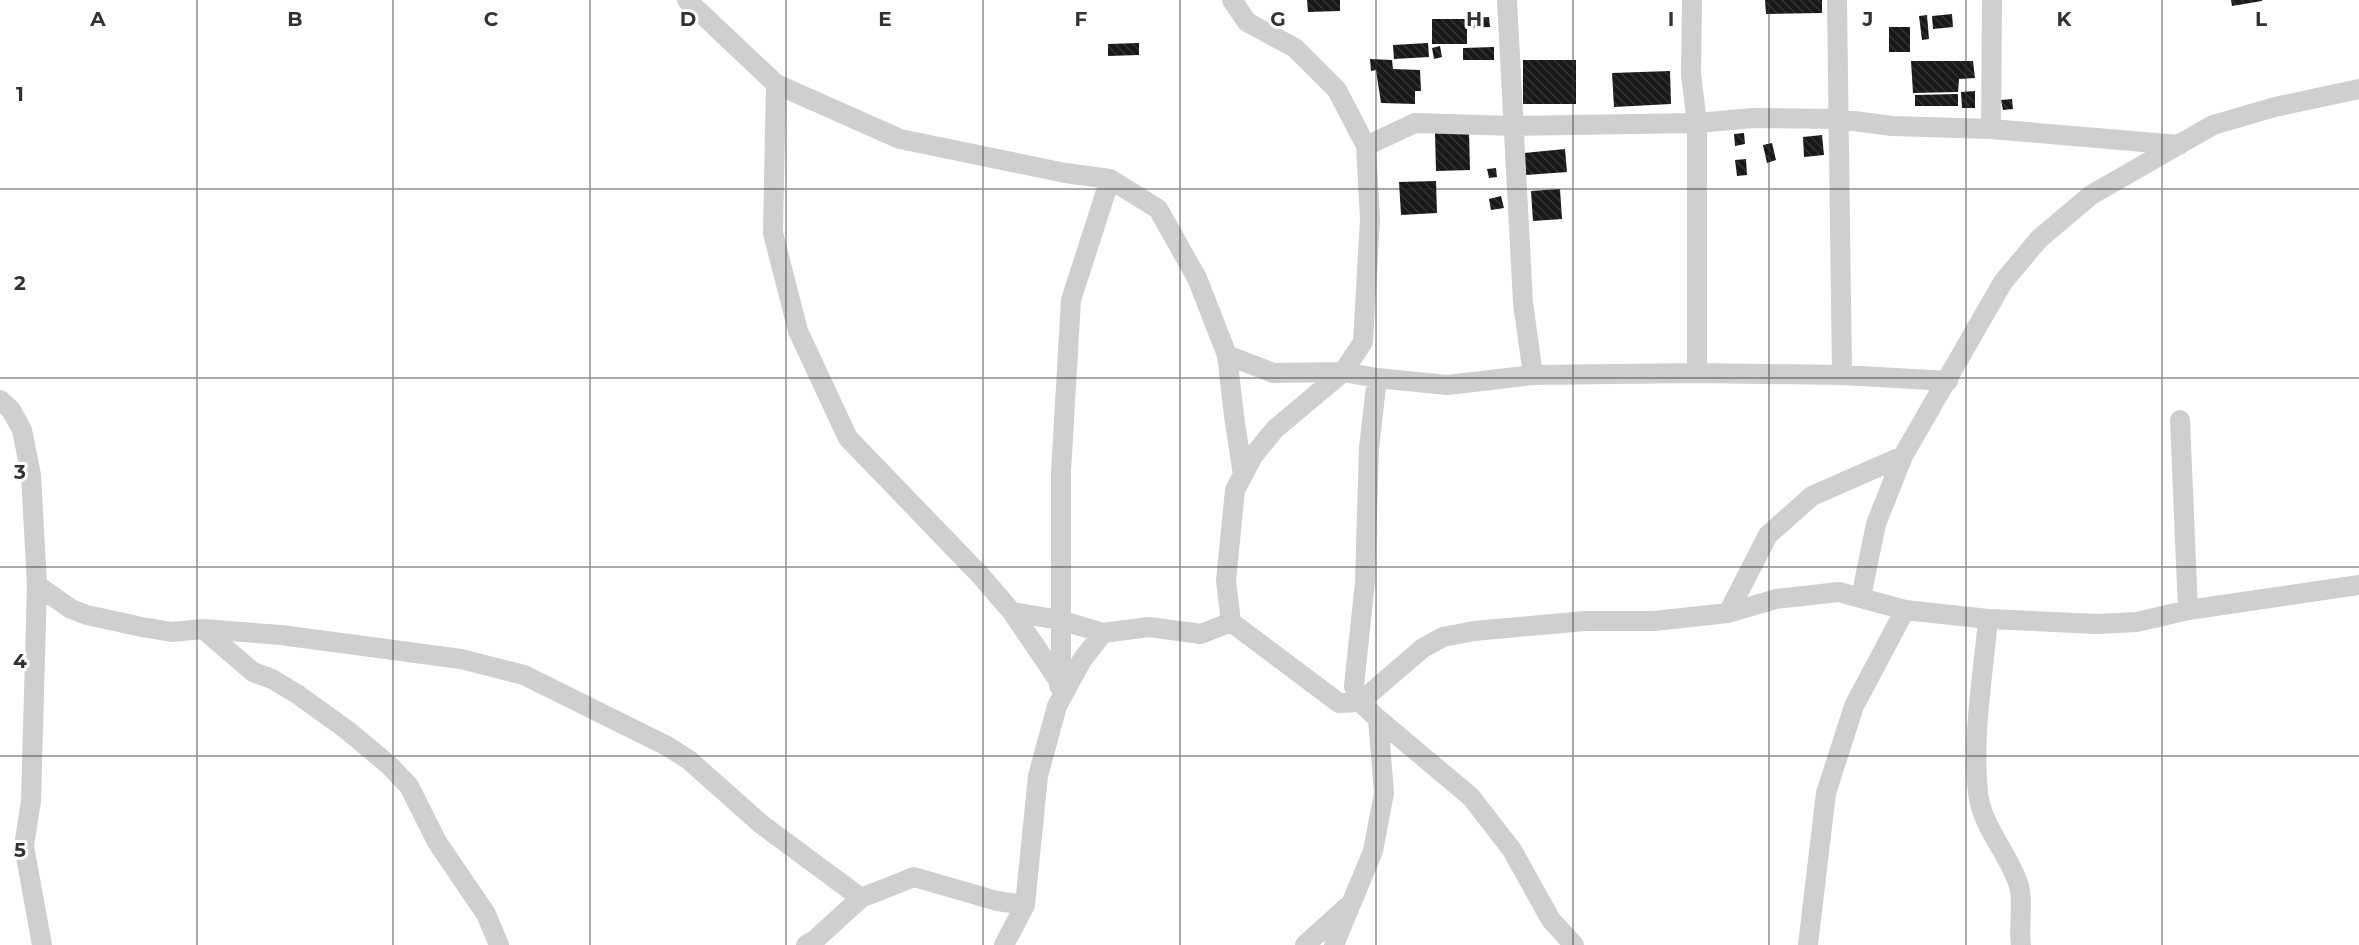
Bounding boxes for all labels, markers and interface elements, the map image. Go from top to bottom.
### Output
text: A [89,7,106,31]
text: B [287,7,303,31]
text: C [484,7,499,31]
text: D [680,7,696,31]
text: E [878,7,892,31]
text: F [1075,7,1088,31]
text: G [1270,7,1286,31]
text: H [1466,7,1482,31]
text: I [1668,7,1674,31]
text: J [1862,7,1873,31]
text: K [2057,7,2073,31]
text: L [2255,7,2267,31]
text: 1 [16,82,24,106]
text: 2 [14,271,26,295]
text: 3 [13,460,26,484]
text: 4 [13,649,27,673]
text: 5 [14,838,26,862]

